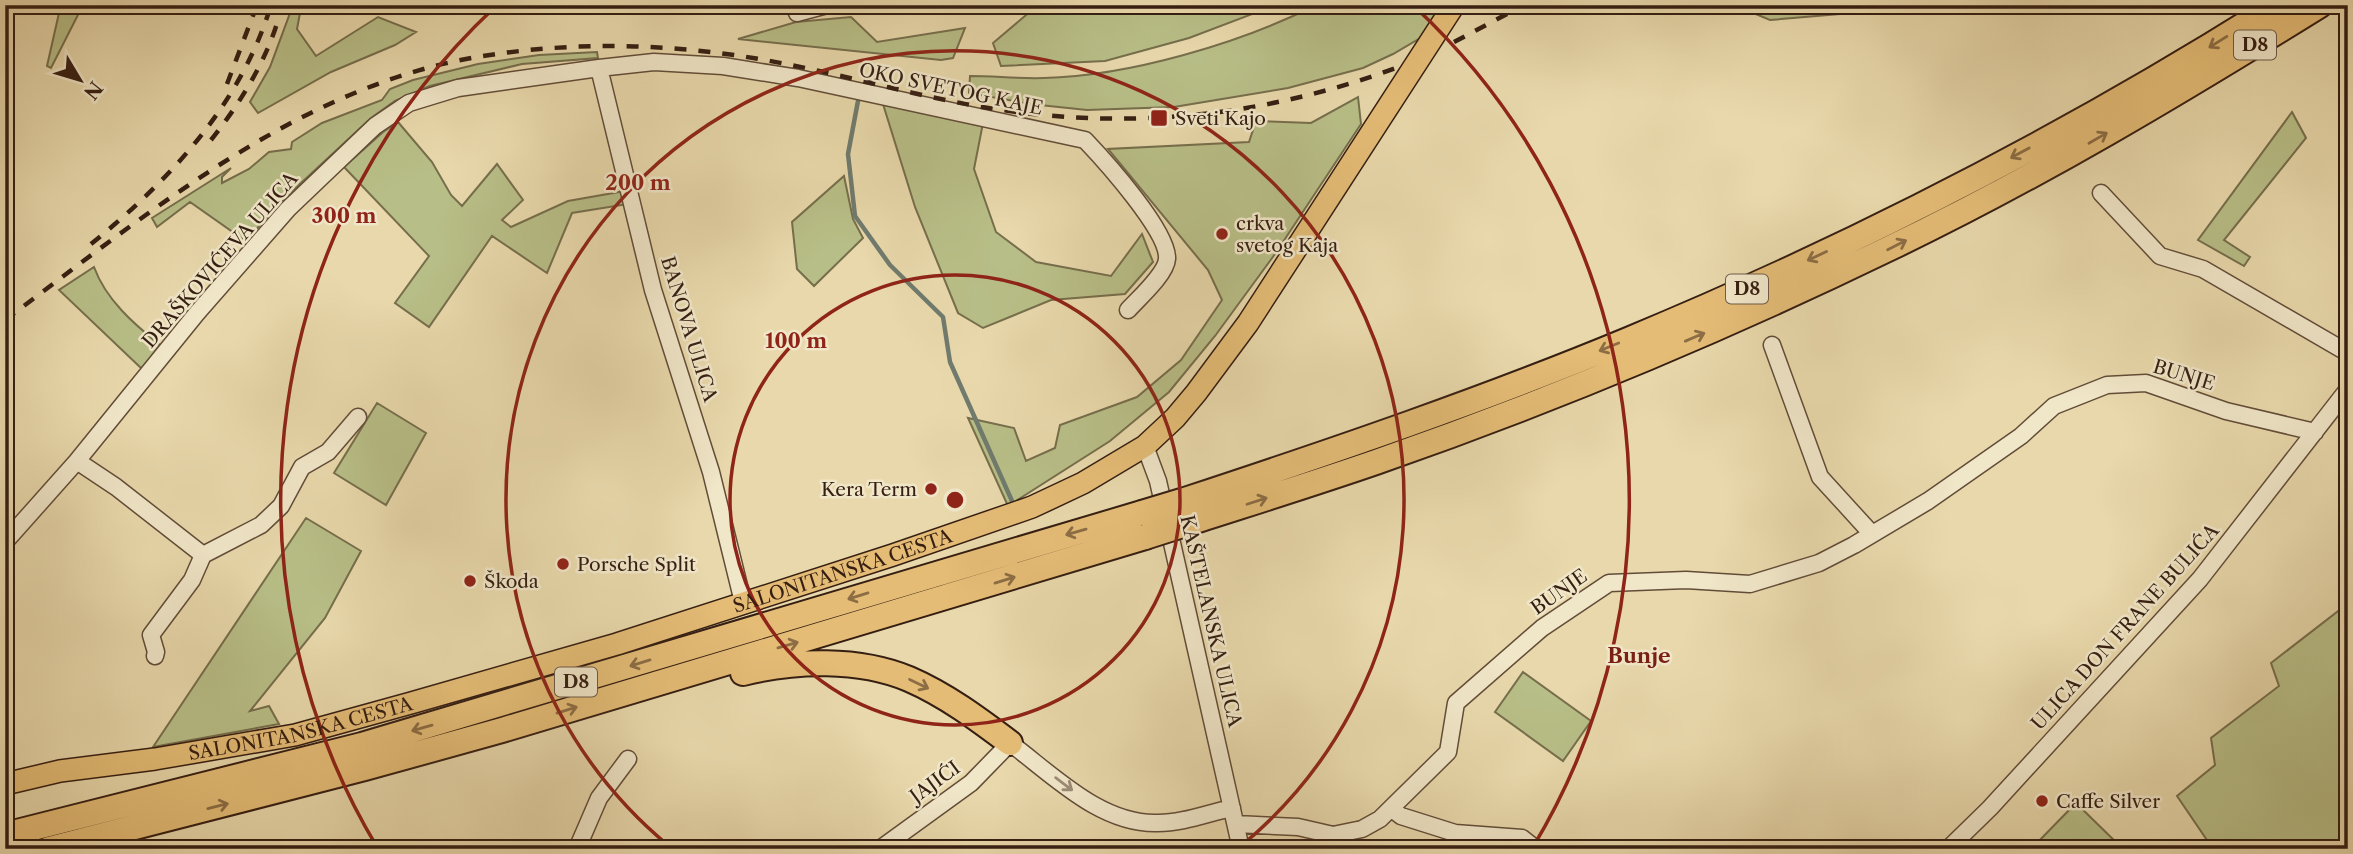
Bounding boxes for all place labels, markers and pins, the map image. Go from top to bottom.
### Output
place label: Sveti Kajo [1175,107,1266,130]
marker: Sveti Kajo [1149,108,1169,128]
place label: crkva svetog Kaja [1236,212,1338,257]
marker: crkva svetog Kaja [1214,226,1230,242]
place label: Kera Term [821,478,917,501]
marker: Kera Term [923,481,939,497]
centre of rings [943,488,967,512]
place label: Porsche Split [577,553,696,576]
marker: Porsche Split [555,556,571,572]
place label: Škoda [484,569,539,593]
marker: Škoda [462,573,478,589]
place label: Caffe Silver [2056,790,2160,813]
marker: Caffe Silver [2034,793,2050,809]

